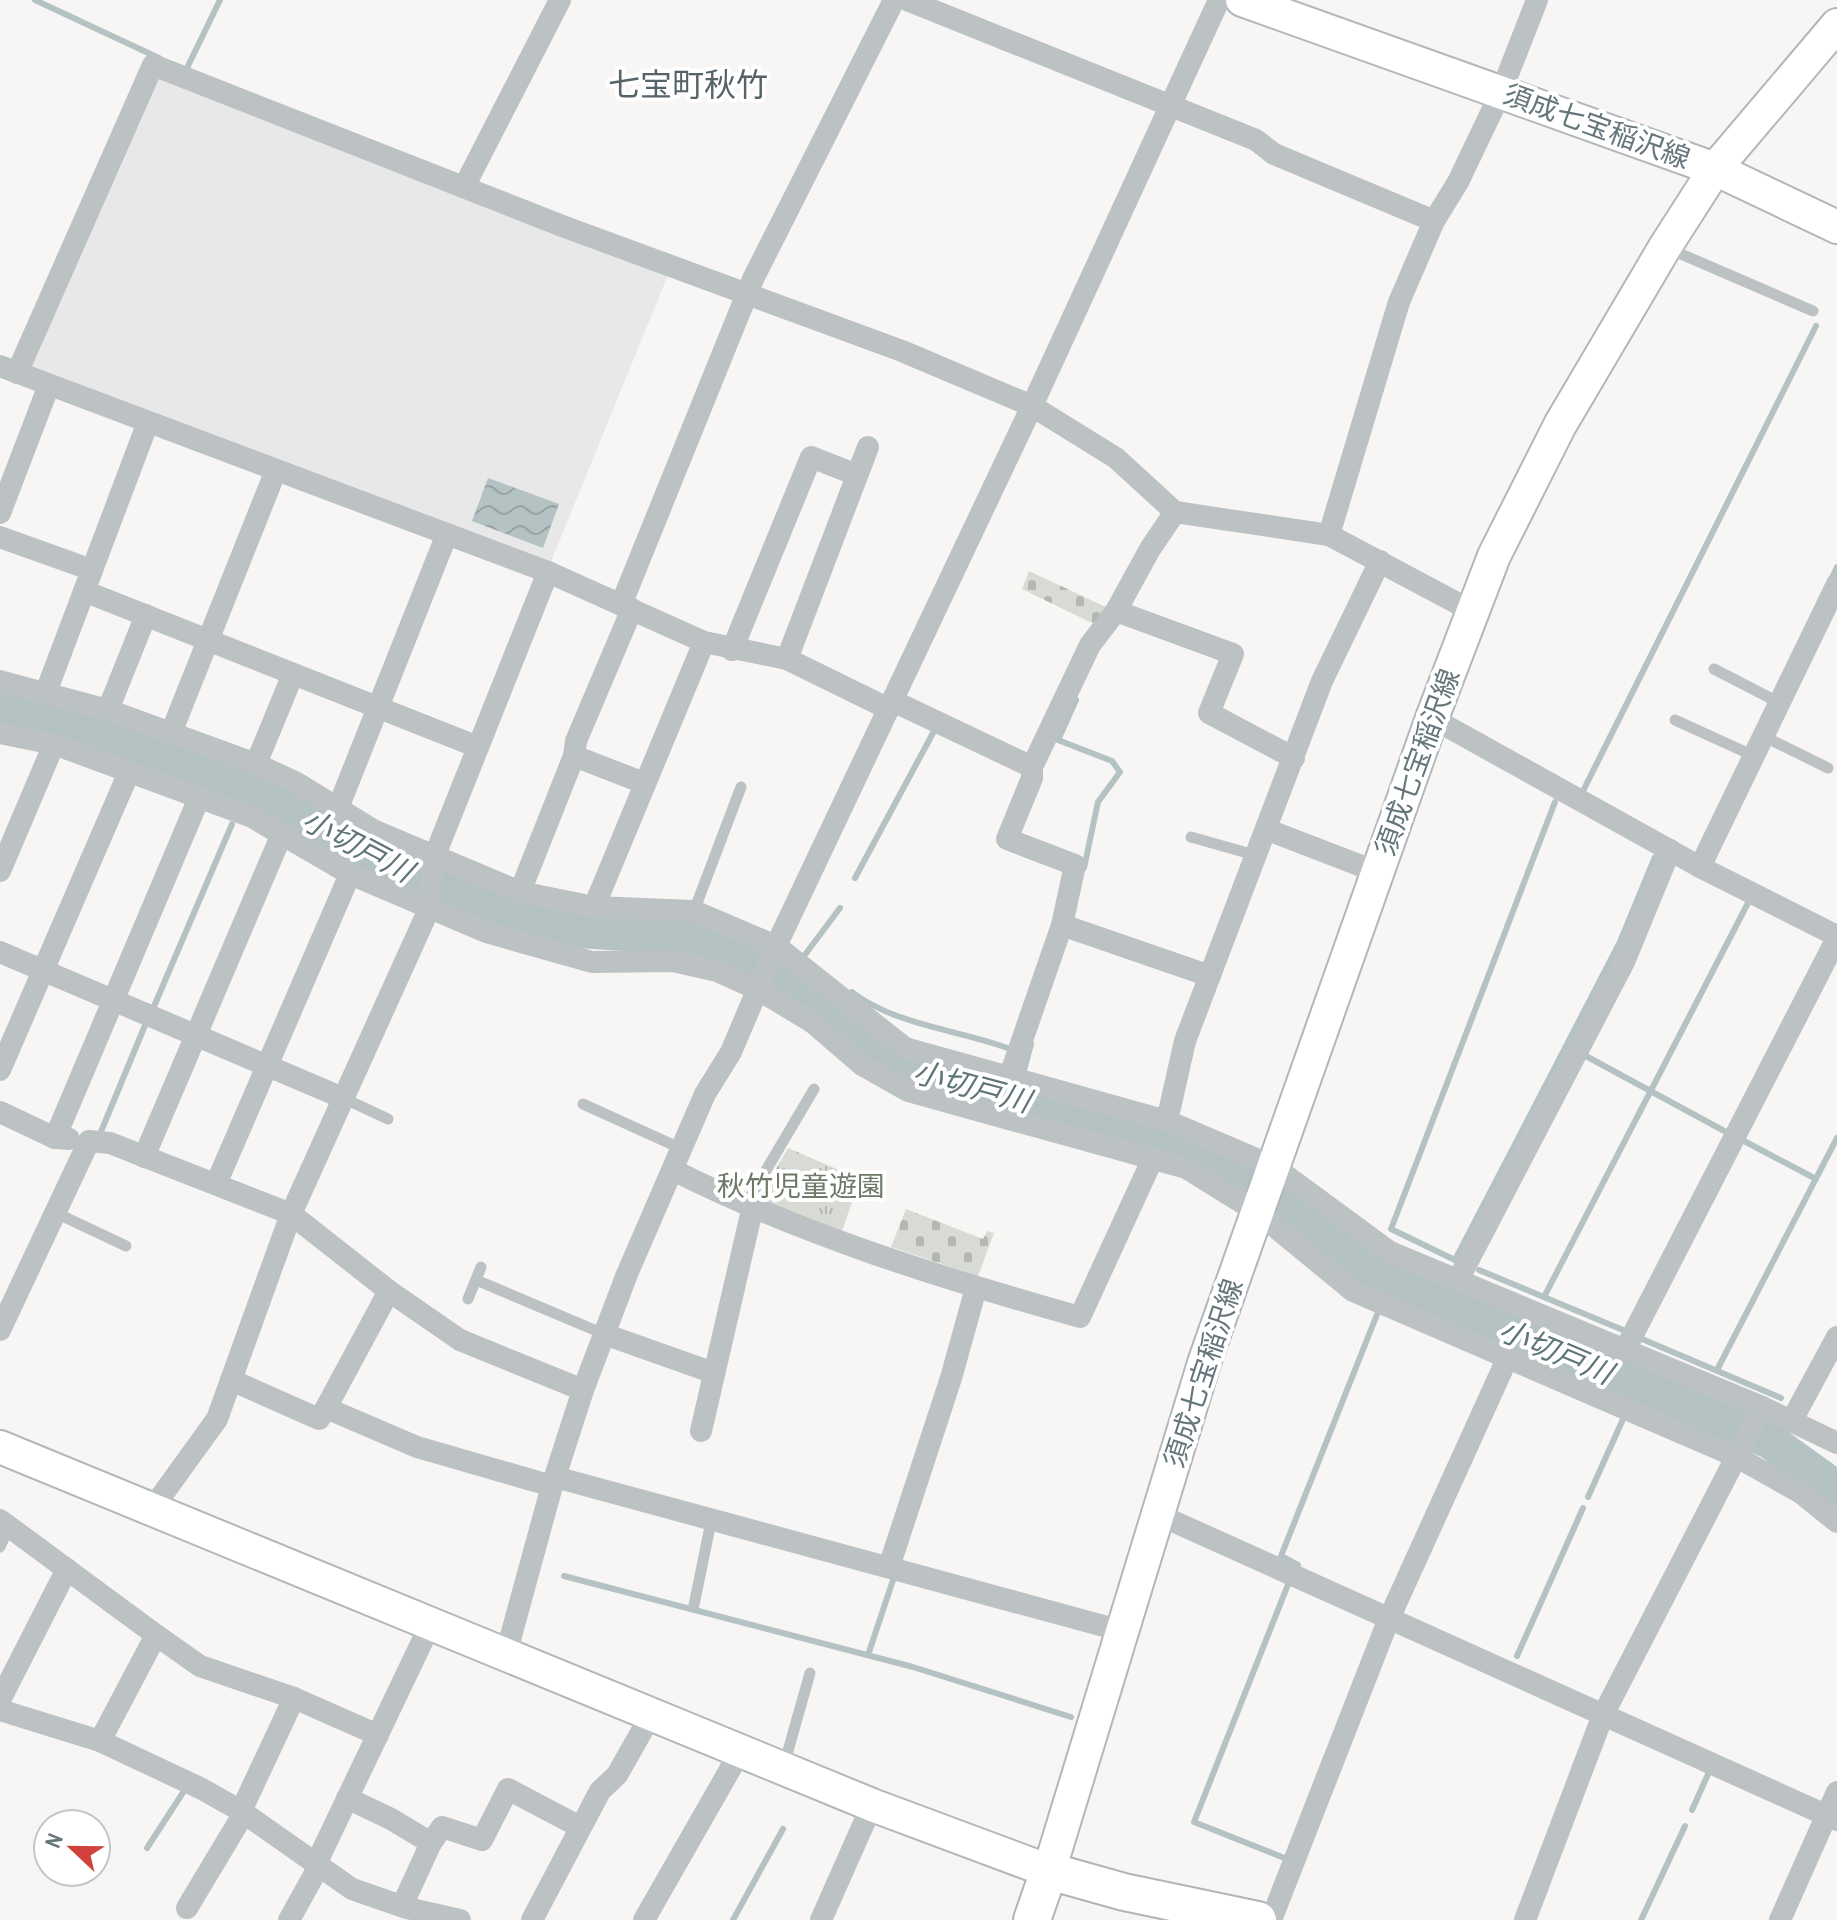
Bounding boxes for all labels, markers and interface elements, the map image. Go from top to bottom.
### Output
district label: 七宝町秋竹 [608,63,768,106]
street label: 須成七宝稲沢線 [1498,75,1696,177]
street label: 須成七宝稲沢線 [1366,663,1468,861]
water label: 小切戸川 [296,799,423,892]
water label: 小切戸川 [909,1051,1038,1122]
park label: 秋竹児童遊園 [717,1167,885,1205]
street label: 須成七宝稲沢線 [1155,1274,1251,1472]
water label: 小切戸川 [1493,1309,1622,1394]
north arrow [32,1808,112,1888]
text: N [37,1829,70,1852]

